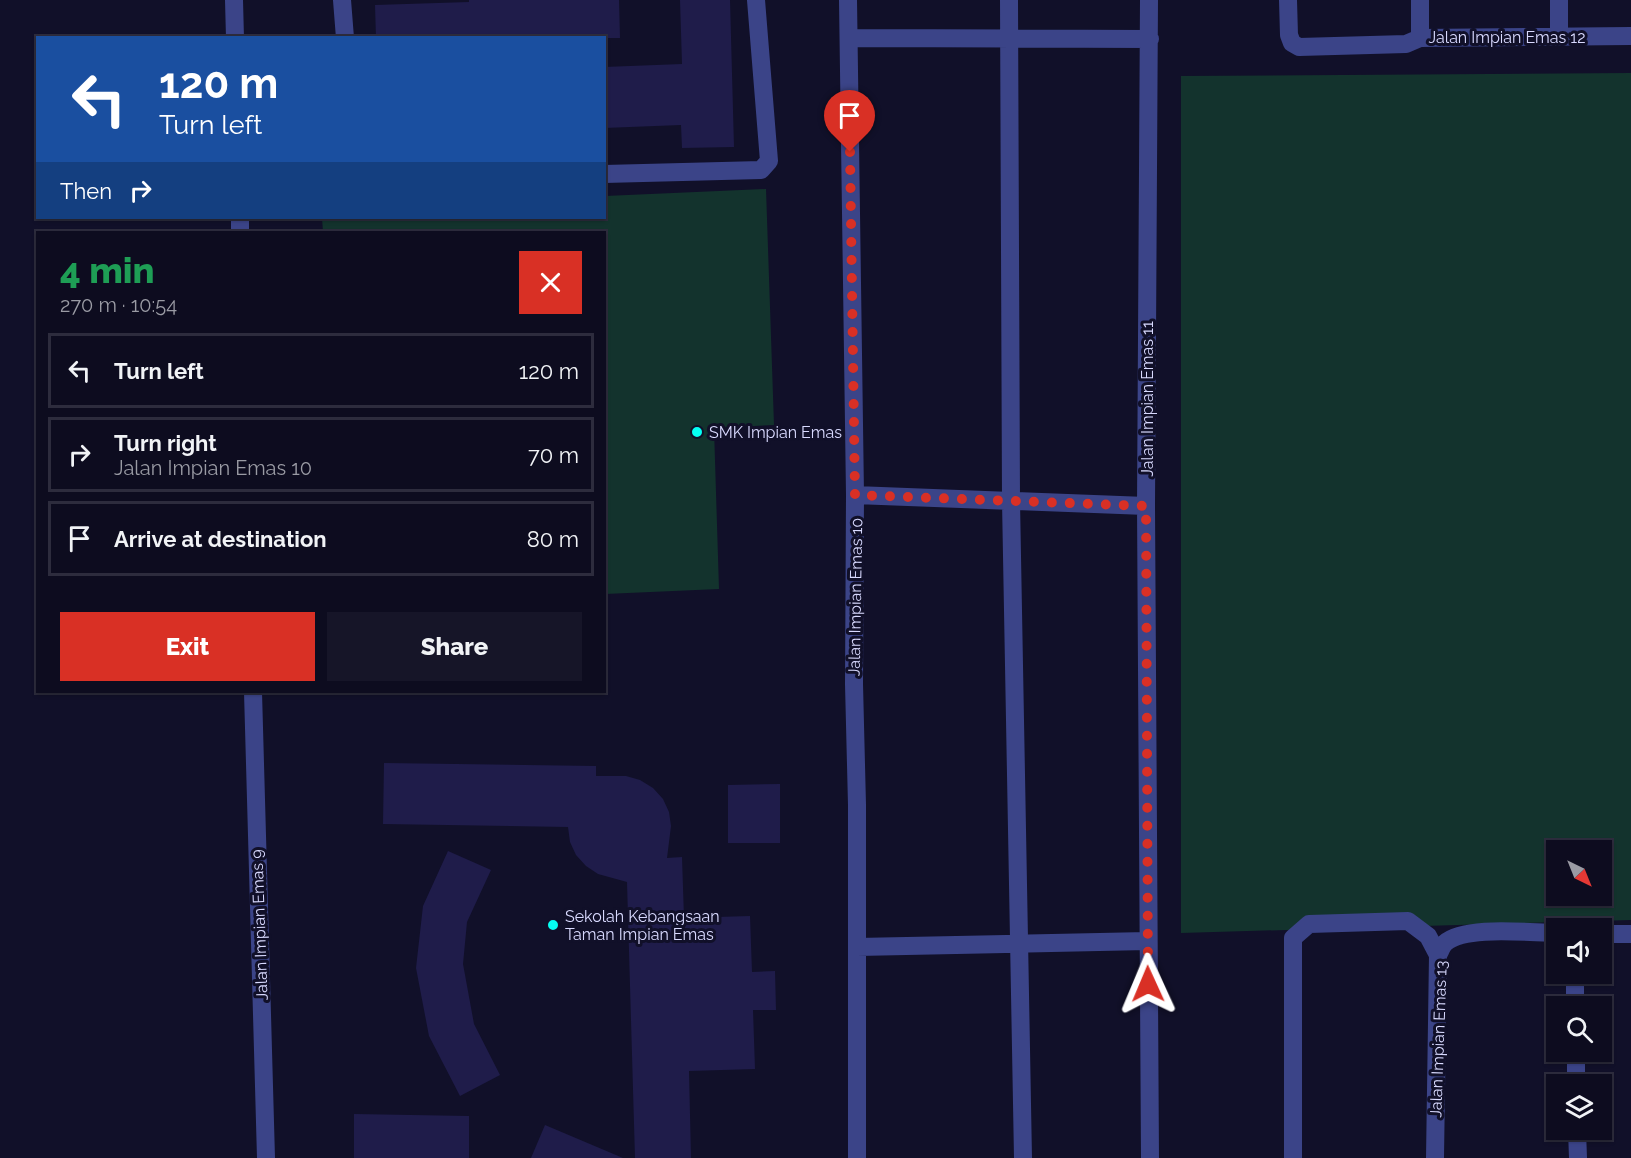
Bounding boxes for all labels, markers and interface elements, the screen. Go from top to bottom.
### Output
street label: Jalan Impian Emas 12 [1429,28,1586,47]
text: 120 m [159,59,278,108]
icon: left [60,60,138,138]
pin [824,90,875,152]
icon: arrive [833,99,866,132]
text: Turn left [159,109,262,140]
icon: right [124,174,157,207]
text: Then [60,178,112,204]
text: 4 min [60,249,155,291]
button: close [519,251,582,314]
text: 270 m · 10:54 [60,293,177,317]
street label: Jalan Impian Emas 11 [1138,321,1157,477]
icon: left [63,354,96,387]
text: Turn left [114,358,204,384]
text: 120 m [519,358,579,384]
place label: SMK Impian Emas [709,423,842,442]
marker: SMK Impian Emas [690,425,704,439]
text: Turn right [114,430,217,456]
icon: right [63,438,96,471]
text: 70 m [528,442,579,468]
text: Jalan Impian Emas 10 [114,456,312,480]
street label: Jalan Impian Emas 10 [845,518,866,676]
icon: arrive [63,522,96,555]
text: Arrive at destination [114,526,327,552]
text: 80 m [527,526,579,552]
button: Exit [60,612,315,681]
button: Share [327,612,582,681]
north arrow [1546,840,1612,906]
map controls [1546,840,1612,1140]
street label: Jalan Impian Emas 9 [247,849,272,1001]
place label: Sekolah Kebangsaan Taman Impian Emas [565,907,720,944]
marker: Sekolah Kebangsaan Taman Impian Emas [546,918,560,932]
button: sound [1546,918,1612,984]
position arrow [1116,952,1180,1016]
street label: Jalan Impian Emas 13 [1426,960,1451,1118]
button: search [1546,996,1612,1062]
button: layers [1546,1074,1612,1140]

